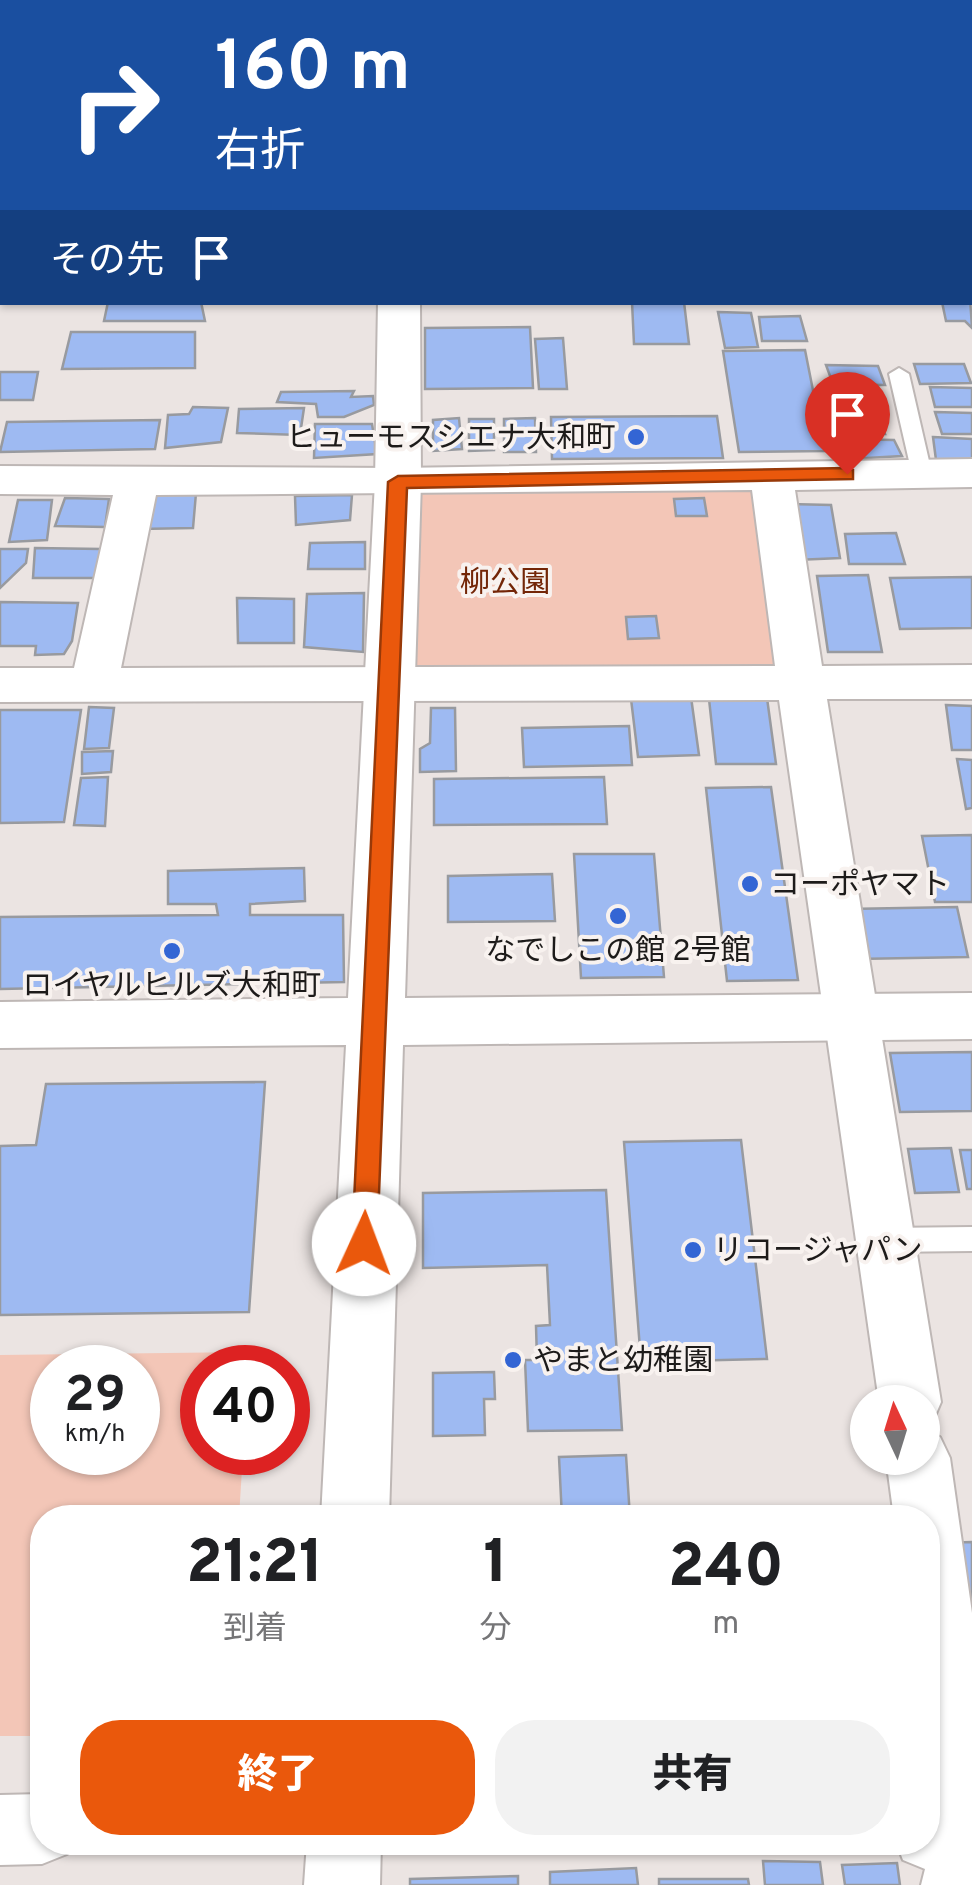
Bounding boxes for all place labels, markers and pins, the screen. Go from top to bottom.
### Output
pin [805,372,890,475]
place label: ヒューモスシエナ大和町 [286,421,616,458]
marker: ヒューモスシエナ大和町 [625,426,647,448]
place label: コーポヤマト [770,868,950,905]
marker: コーポヤマト [739,873,761,895]
marker: なでしこの館 2号館 [607,905,629,927]
place label: なでしこの館 2号館 [485,934,751,971]
marker: ロイヤルヒルズ大和町 [161,940,183,962]
place label: ロイヤルヒルズ大和町 [22,969,322,1006]
place label: リコージャパン [713,1234,922,1271]
marker: リコージャパン [682,1239,704,1261]
place label: やまと幼稚園 [533,1344,713,1381]
marker: やまと幼稚園 [502,1349,524,1371]

